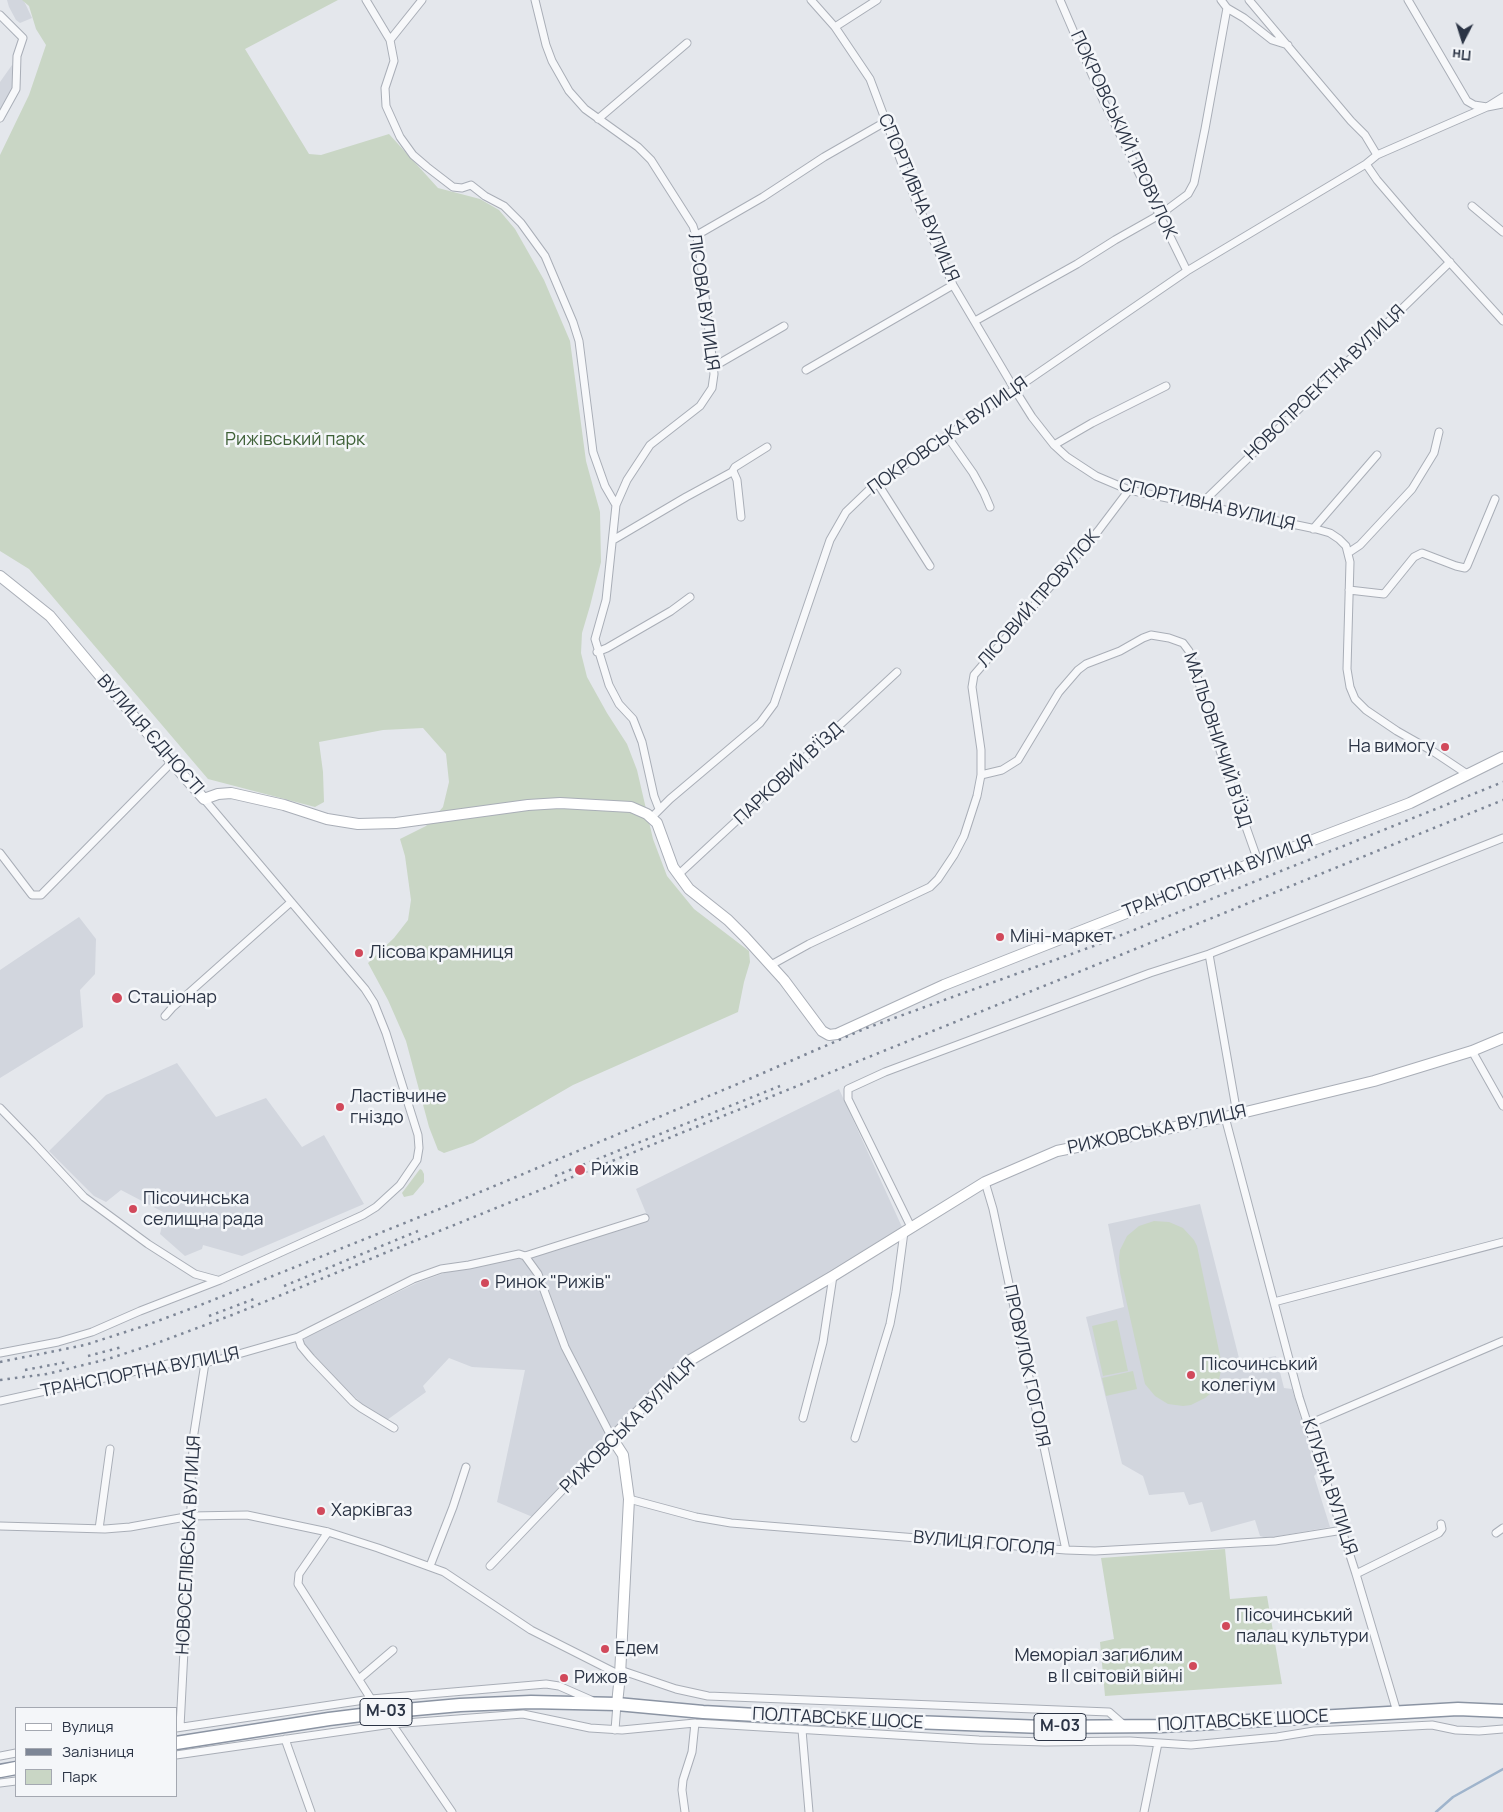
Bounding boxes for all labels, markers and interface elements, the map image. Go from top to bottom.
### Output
north arrow [1438,15,1488,65]
street label: ПОКРОВСЬКИЙ ПРОВУЛОК [1065,28,1181,242]
text: Пн [1451,45,1472,66]
street label: СПОРТИВНА ВУЛИЦЯ [873,111,963,285]
street label: ЛІСОВА ВУЛИЦЯ [683,232,723,372]
street label: НОВОПРОЕКТНА ВУЛИЦЯ [1240,301,1410,465]
street label: ПОКРОВСЬКА ВУЛИЦЯ [864,373,1032,499]
park label: Рижівський парк [225,429,365,451]
street label: СПОРТИВНА ВУЛИЦЯ [1117,474,1297,536]
street label: ЛІСОВИЙ ПРОВУЛОК [973,526,1105,672]
street label: МАЛЬОВНИЧИЙ В’ЇЗД [1179,650,1255,830]
street label: ВУЛИЦЯ ЄДНОСТІ [92,670,208,800]
street label: ПАРКОВИЙ В’ЇЗД [730,718,848,830]
place label: На вимогу [1348,736,1435,758]
marker: На вимогу [1439,741,1451,753]
street label: ТРАНСПОРТНА ВУЛИЦЯ [1120,831,1316,923]
place label: Міні-маркет [1010,926,1113,948]
marker: Міні-маркет [994,931,1006,943]
place label: Лісова крамниця [369,942,513,964]
marker: Лісова крамниця [353,947,365,959]
place label: Стаціонар [128,987,217,1009]
marker: Стаціонар [110,991,124,1005]
place label: Ластівчине гніздо [350,1086,446,1128]
marker: Ластівчине гніздо [334,1101,346,1113]
street label: РИЖОВСЬКА ВУЛИЦЯ [1066,1101,1248,1159]
place label: Рижів [591,1159,639,1181]
marker: Рижів [573,1163,587,1177]
place label: Пісочинська селищна рада [143,1188,264,1230]
marker: Пісочинська селищна рада [127,1203,139,1215]
place label: Ринок "Рижів" [495,1272,612,1294]
marker: Ринок "Рижів" [479,1277,491,1289]
street label: ПРОВУЛОК ГОГОЛЯ [998,1283,1054,1449]
street label: ТРАНСПОРТНА ВУЛИЦЯ [39,1343,241,1403]
street label: РИЖОВСЬКА ВУЛИЦЯ [556,1354,700,1498]
place label: Пісочинський колегіум [1201,1354,1318,1396]
marker: Пісочинський колегіум [1185,1369,1197,1381]
street label: КЛУБНА ВУЛИЦЯ [1297,1416,1361,1558]
street label: НОВОСЕЛІВСЬКА ВУЛИЦЯ [172,1435,206,1655]
place label: Харківгаз [331,1500,412,1522]
marker: Харківгаз [315,1505,327,1517]
street label: ВУЛИЦЯ ГОГОЛЯ [912,1527,1056,1561]
place label: Пісочинський палац культури [1236,1605,1369,1648]
marker: Пісочинський палац культури [1220,1620,1232,1632]
place label: Едем [615,1638,659,1660]
marker: Едем [599,1643,611,1655]
place label: Меморіал загиблим в II світовій війні [1014,1645,1183,1688]
marker: Меморіал загиблим в II світовій війні [1187,1660,1199,1672]
place label: Рижов [574,1667,628,1689]
marker: Рижов [558,1672,570,1684]
road number: М-03 [360,1698,412,1725]
street label: ПОЛТАВСЬКЕ ШОСЕ [752,1704,924,1734]
street label: ПОЛТАВСЬКЕ ШОСЕ [1157,1706,1329,1736]
legend [15,1707,178,1797]
road number: М-03 [1034,1714,1086,1740]
text: Вулиця [62,1716,114,1737]
text: Залізниця [62,1741,134,1762]
text: Парк [62,1766,97,1787]

